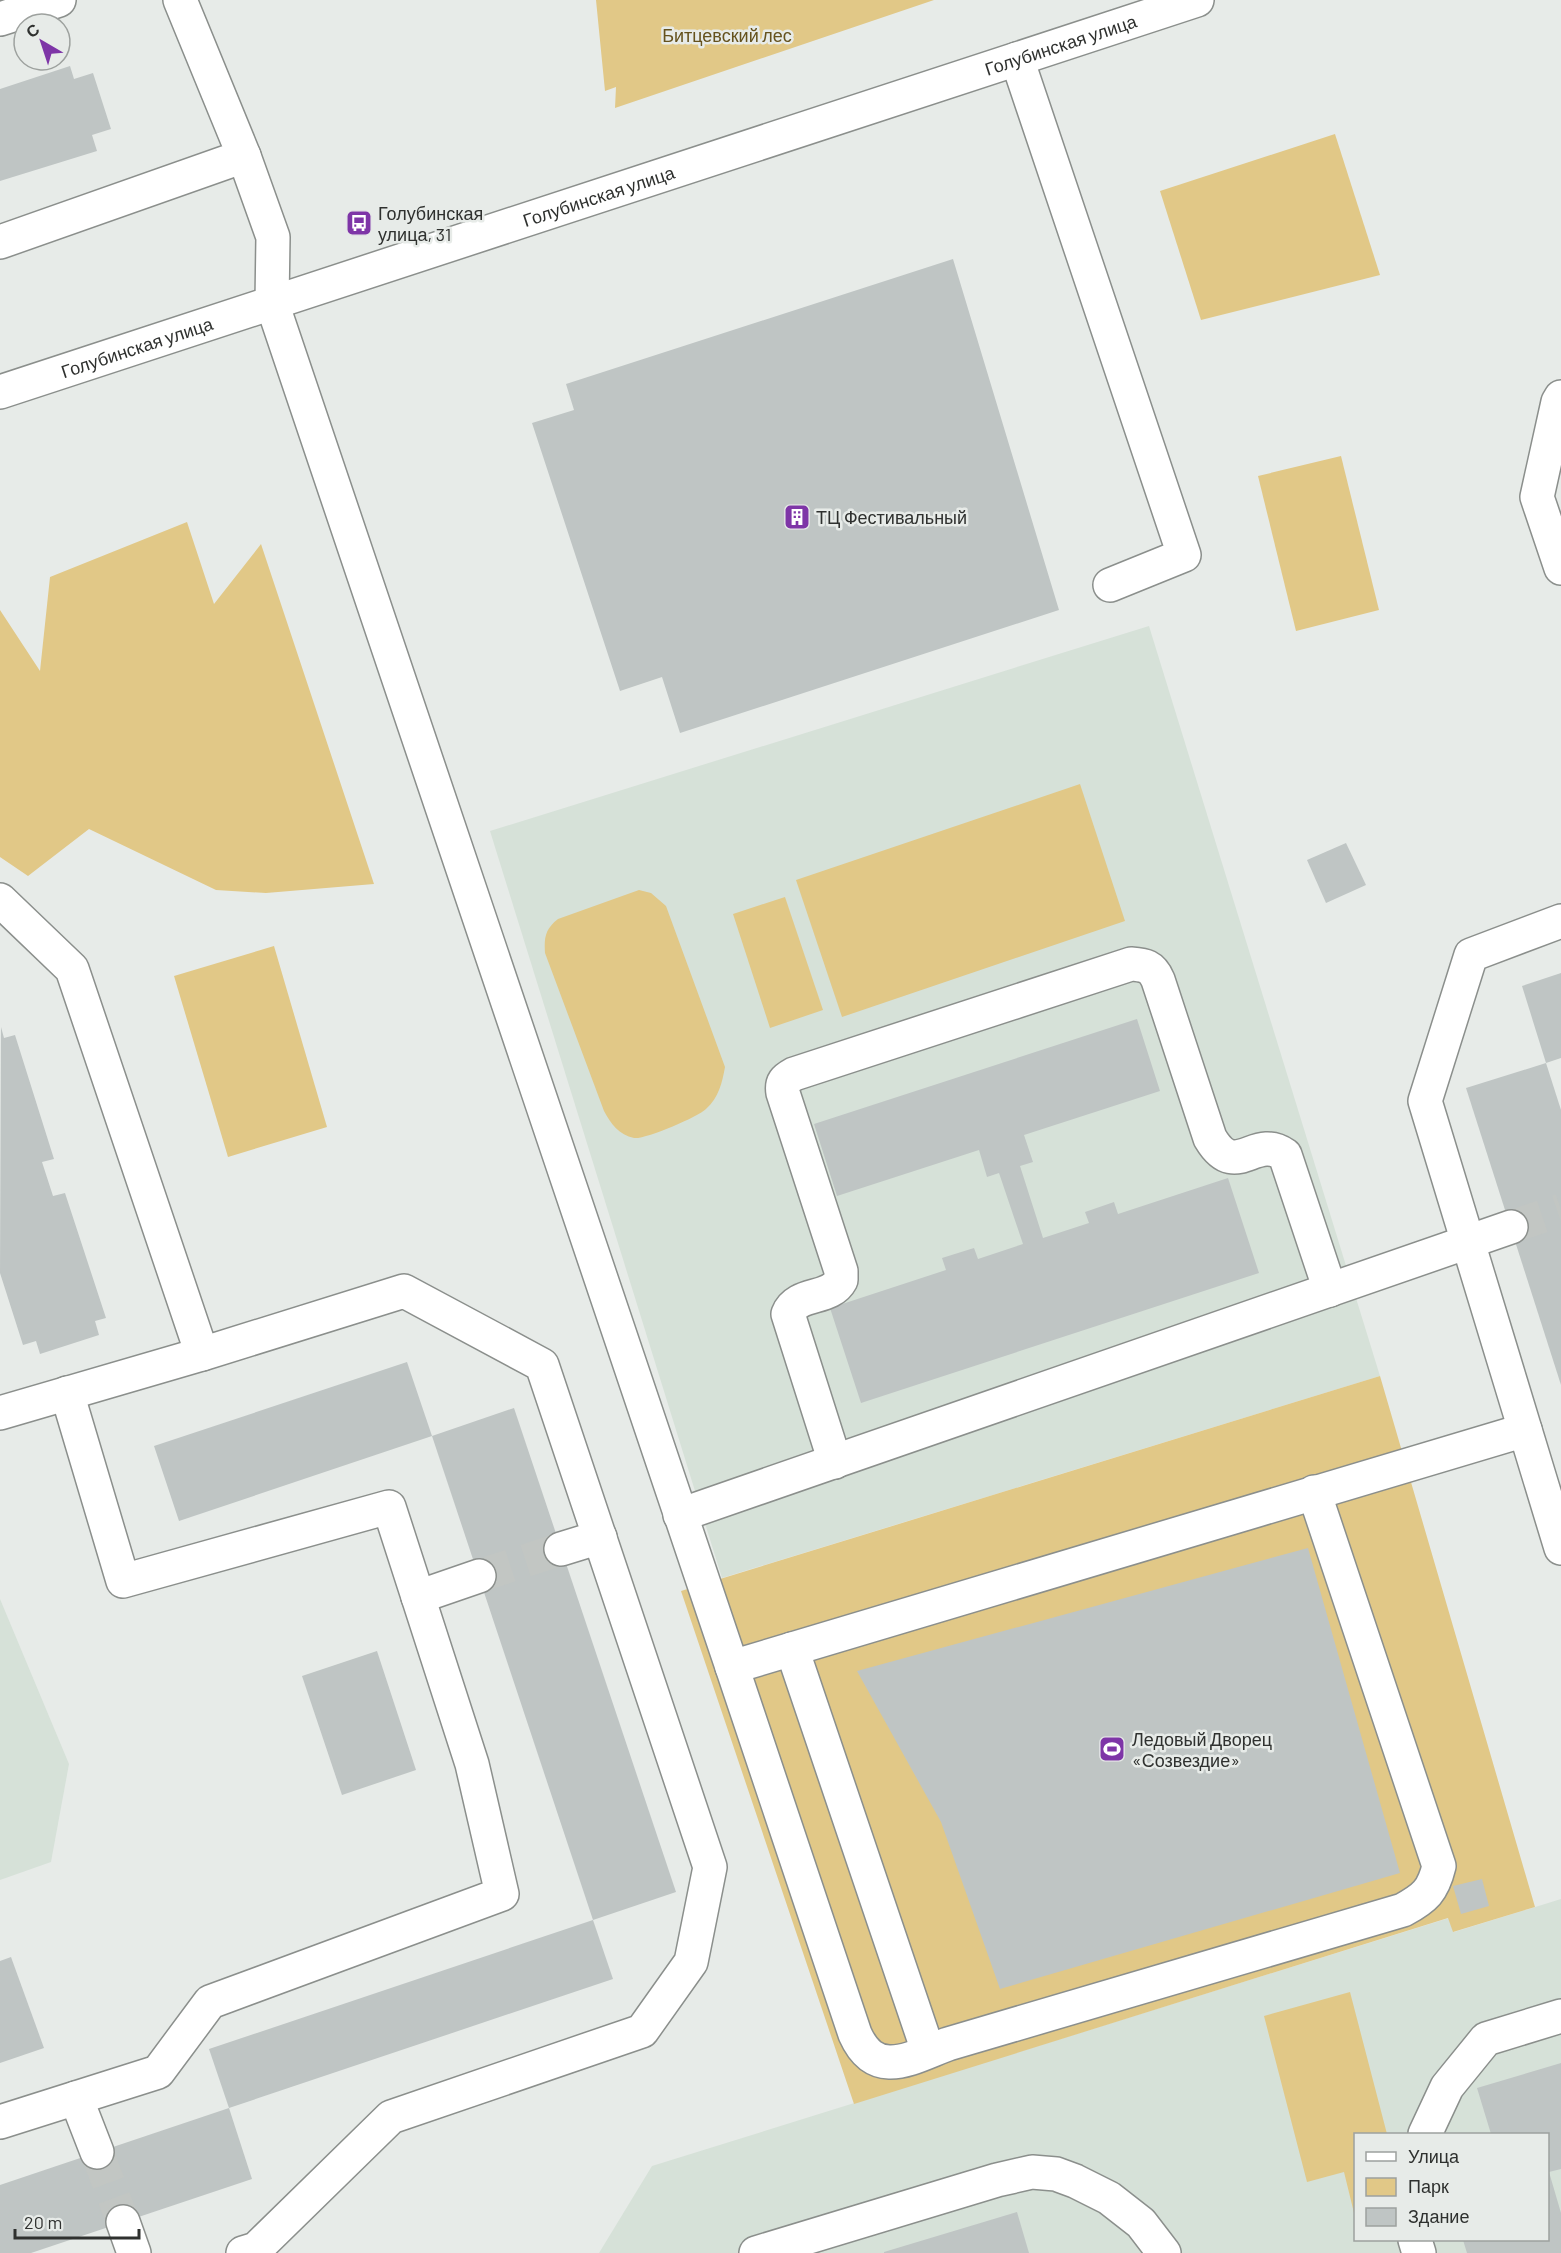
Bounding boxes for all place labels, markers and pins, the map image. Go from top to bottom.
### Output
place label: Голубинская улица, 31 [378,202,483,245]
bus stop icon: Голубинская улица, 31 [344,208,374,238]
building icon: ТЦ Фестивальный [782,502,812,532]
place label: ТЦ Фестивальный [816,506,967,528]
place label: Ледовый Дворец «Созвездие» [1132,1728,1272,1771]
sports icon: Ледовый Дворец «Созвездие» [1097,1734,1127,1764]

